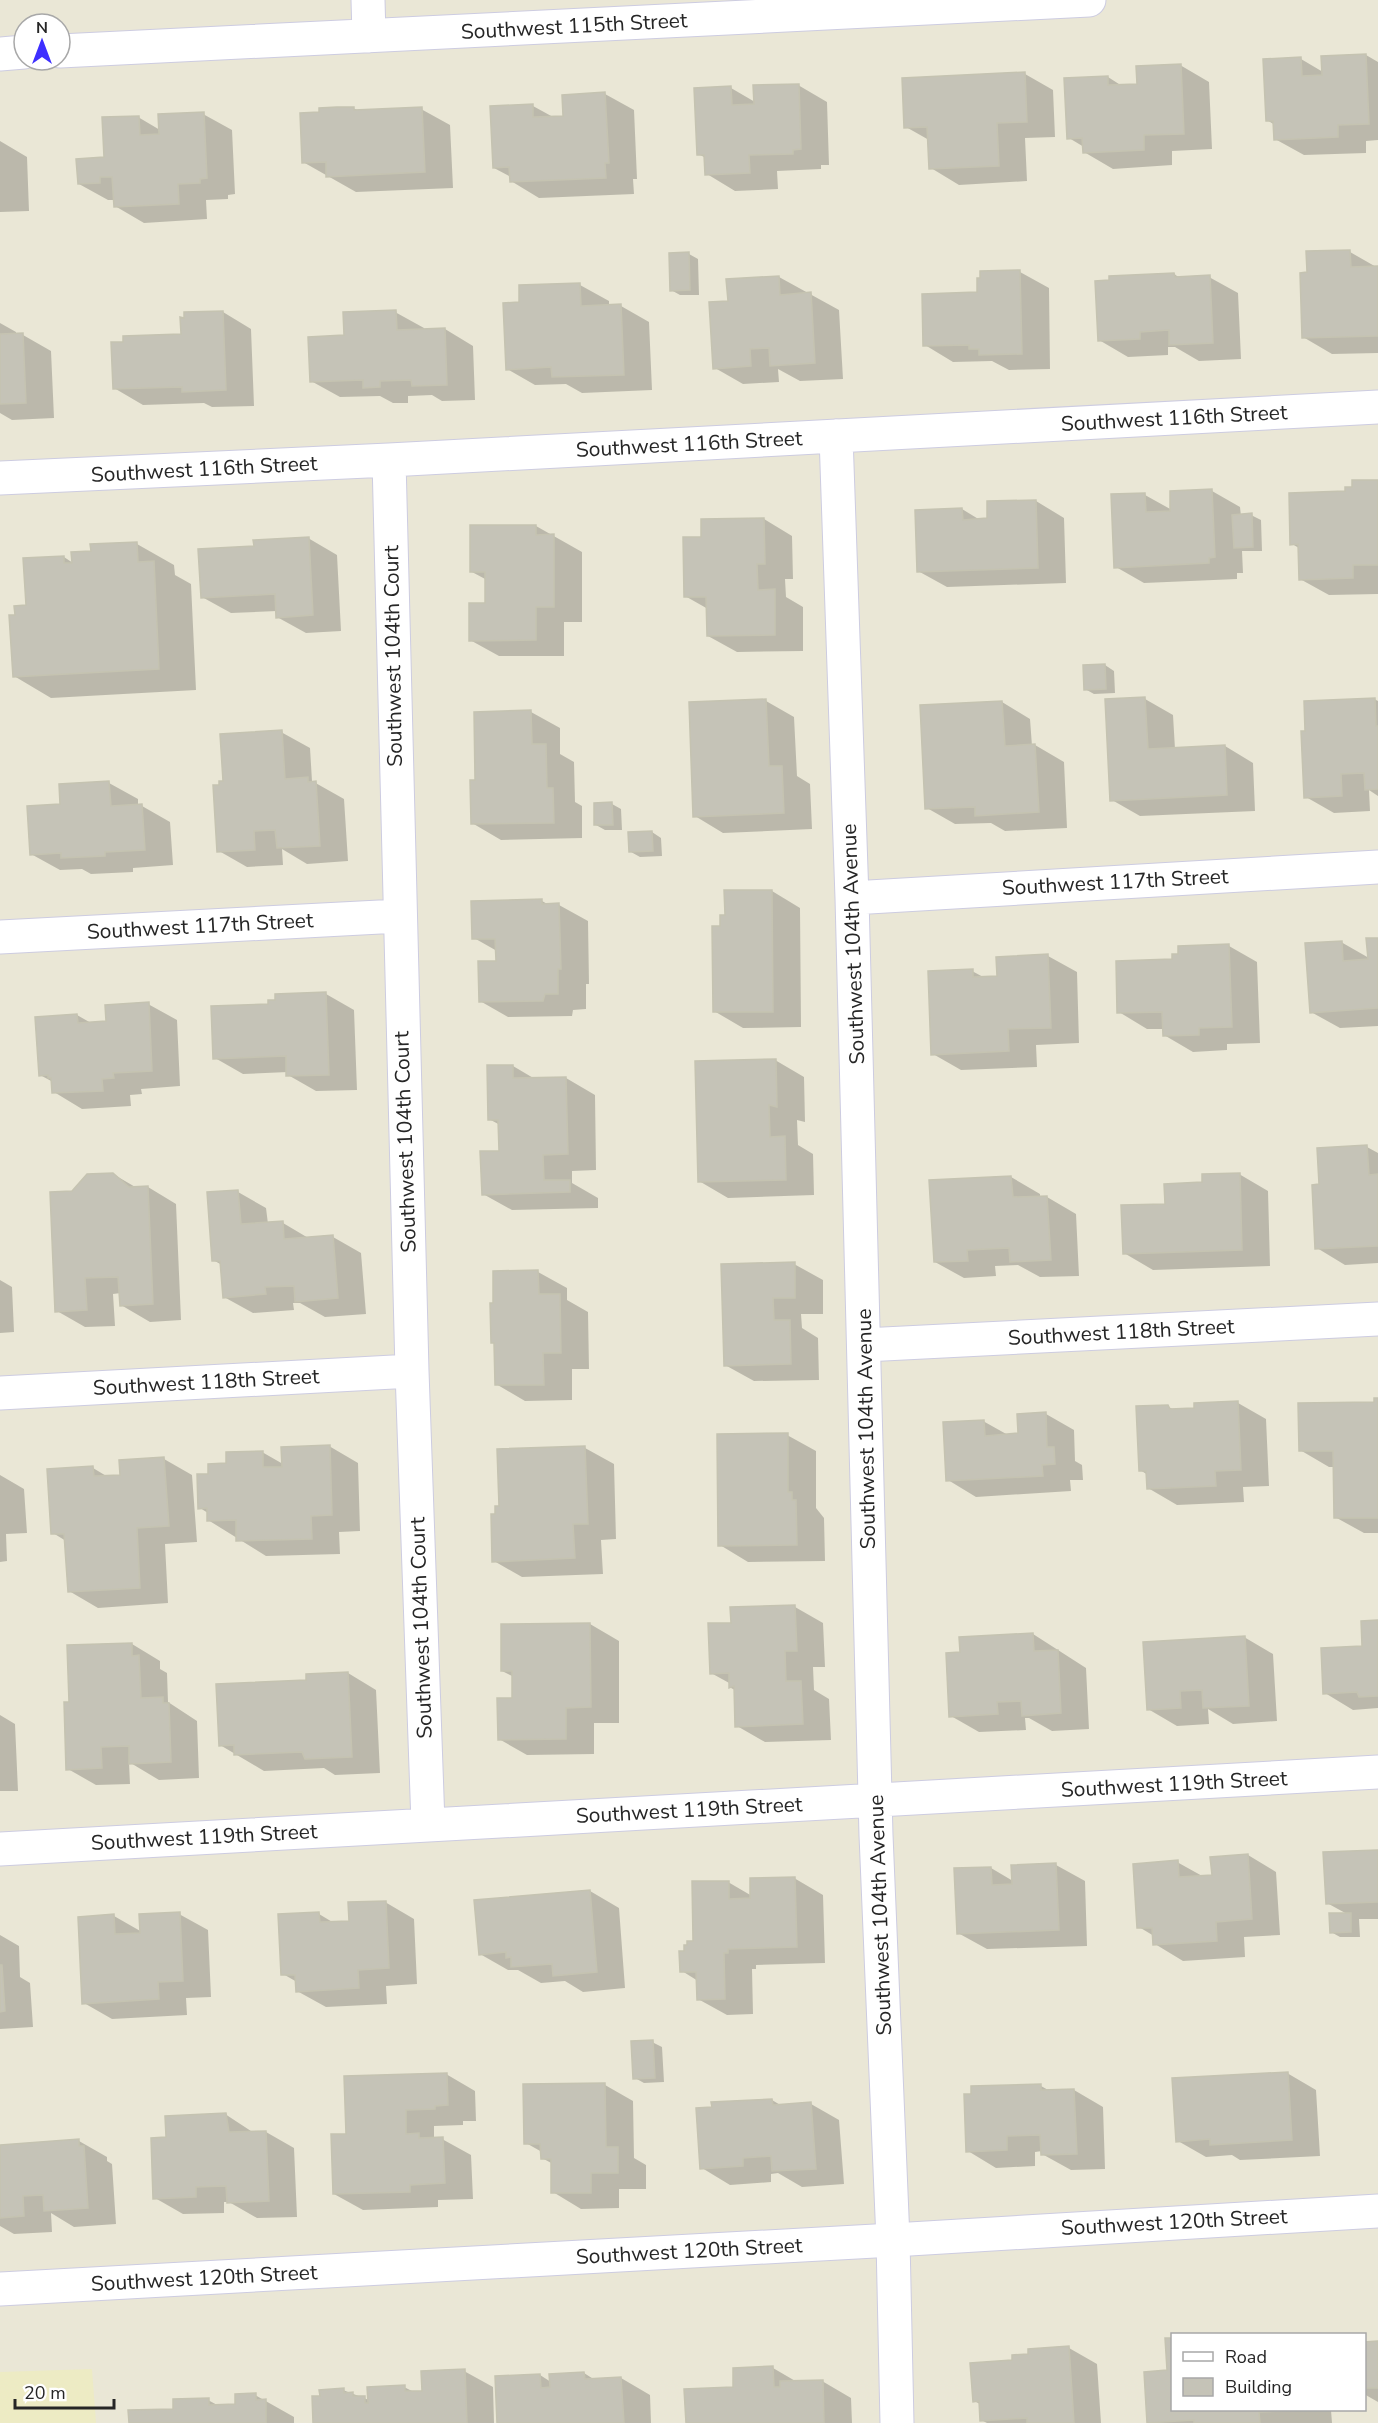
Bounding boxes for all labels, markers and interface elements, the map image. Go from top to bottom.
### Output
street label: Southwest 115th Street [460,6,689,46]
north arrow [12,12,72,72]
text: N [36,17,48,39]
street label: Southwest 116th Street [1060,398,1289,438]
street label: Southwest 116th Street [575,424,804,464]
street label: Southwest 116th Street [90,449,319,489]
street label: Southwest 104th Court [377,544,409,767]
street label: Southwest 104th Avenue [835,823,871,1065]
street label: Southwest 117th Street [1001,862,1230,902]
street label: Southwest 117th Street [86,906,315,946]
street label: Southwest 104th Court [387,1030,423,1253]
street label: Southwest 104th Avenue [850,1308,882,1550]
street label: Southwest 118th Street [1007,1312,1236,1352]
street label: Southwest 118th Street [92,1362,321,1402]
street label: Southwest 104th Court [403,1516,439,1739]
street label: Southwest 119th Street [1060,1764,1289,1804]
street label: Southwest 119th Street [575,1790,804,1830]
street label: Southwest 104th Avenue [862,1794,898,2036]
street label: Southwest 119th Street [90,1817,319,1857]
street label: Southwest 120th Street [1060,2202,1289,2242]
street label: Southwest 120th Street [575,2231,804,2271]
street label: Southwest 120th Street [90,2258,319,2298]
legend [1171,2333,1366,2411]
text: Road [1225,2345,1267,2369]
scale bar [15,2372,114,2410]
text: Building [1225,2375,1292,2399]
text: 20 m [24,2381,66,2405]

